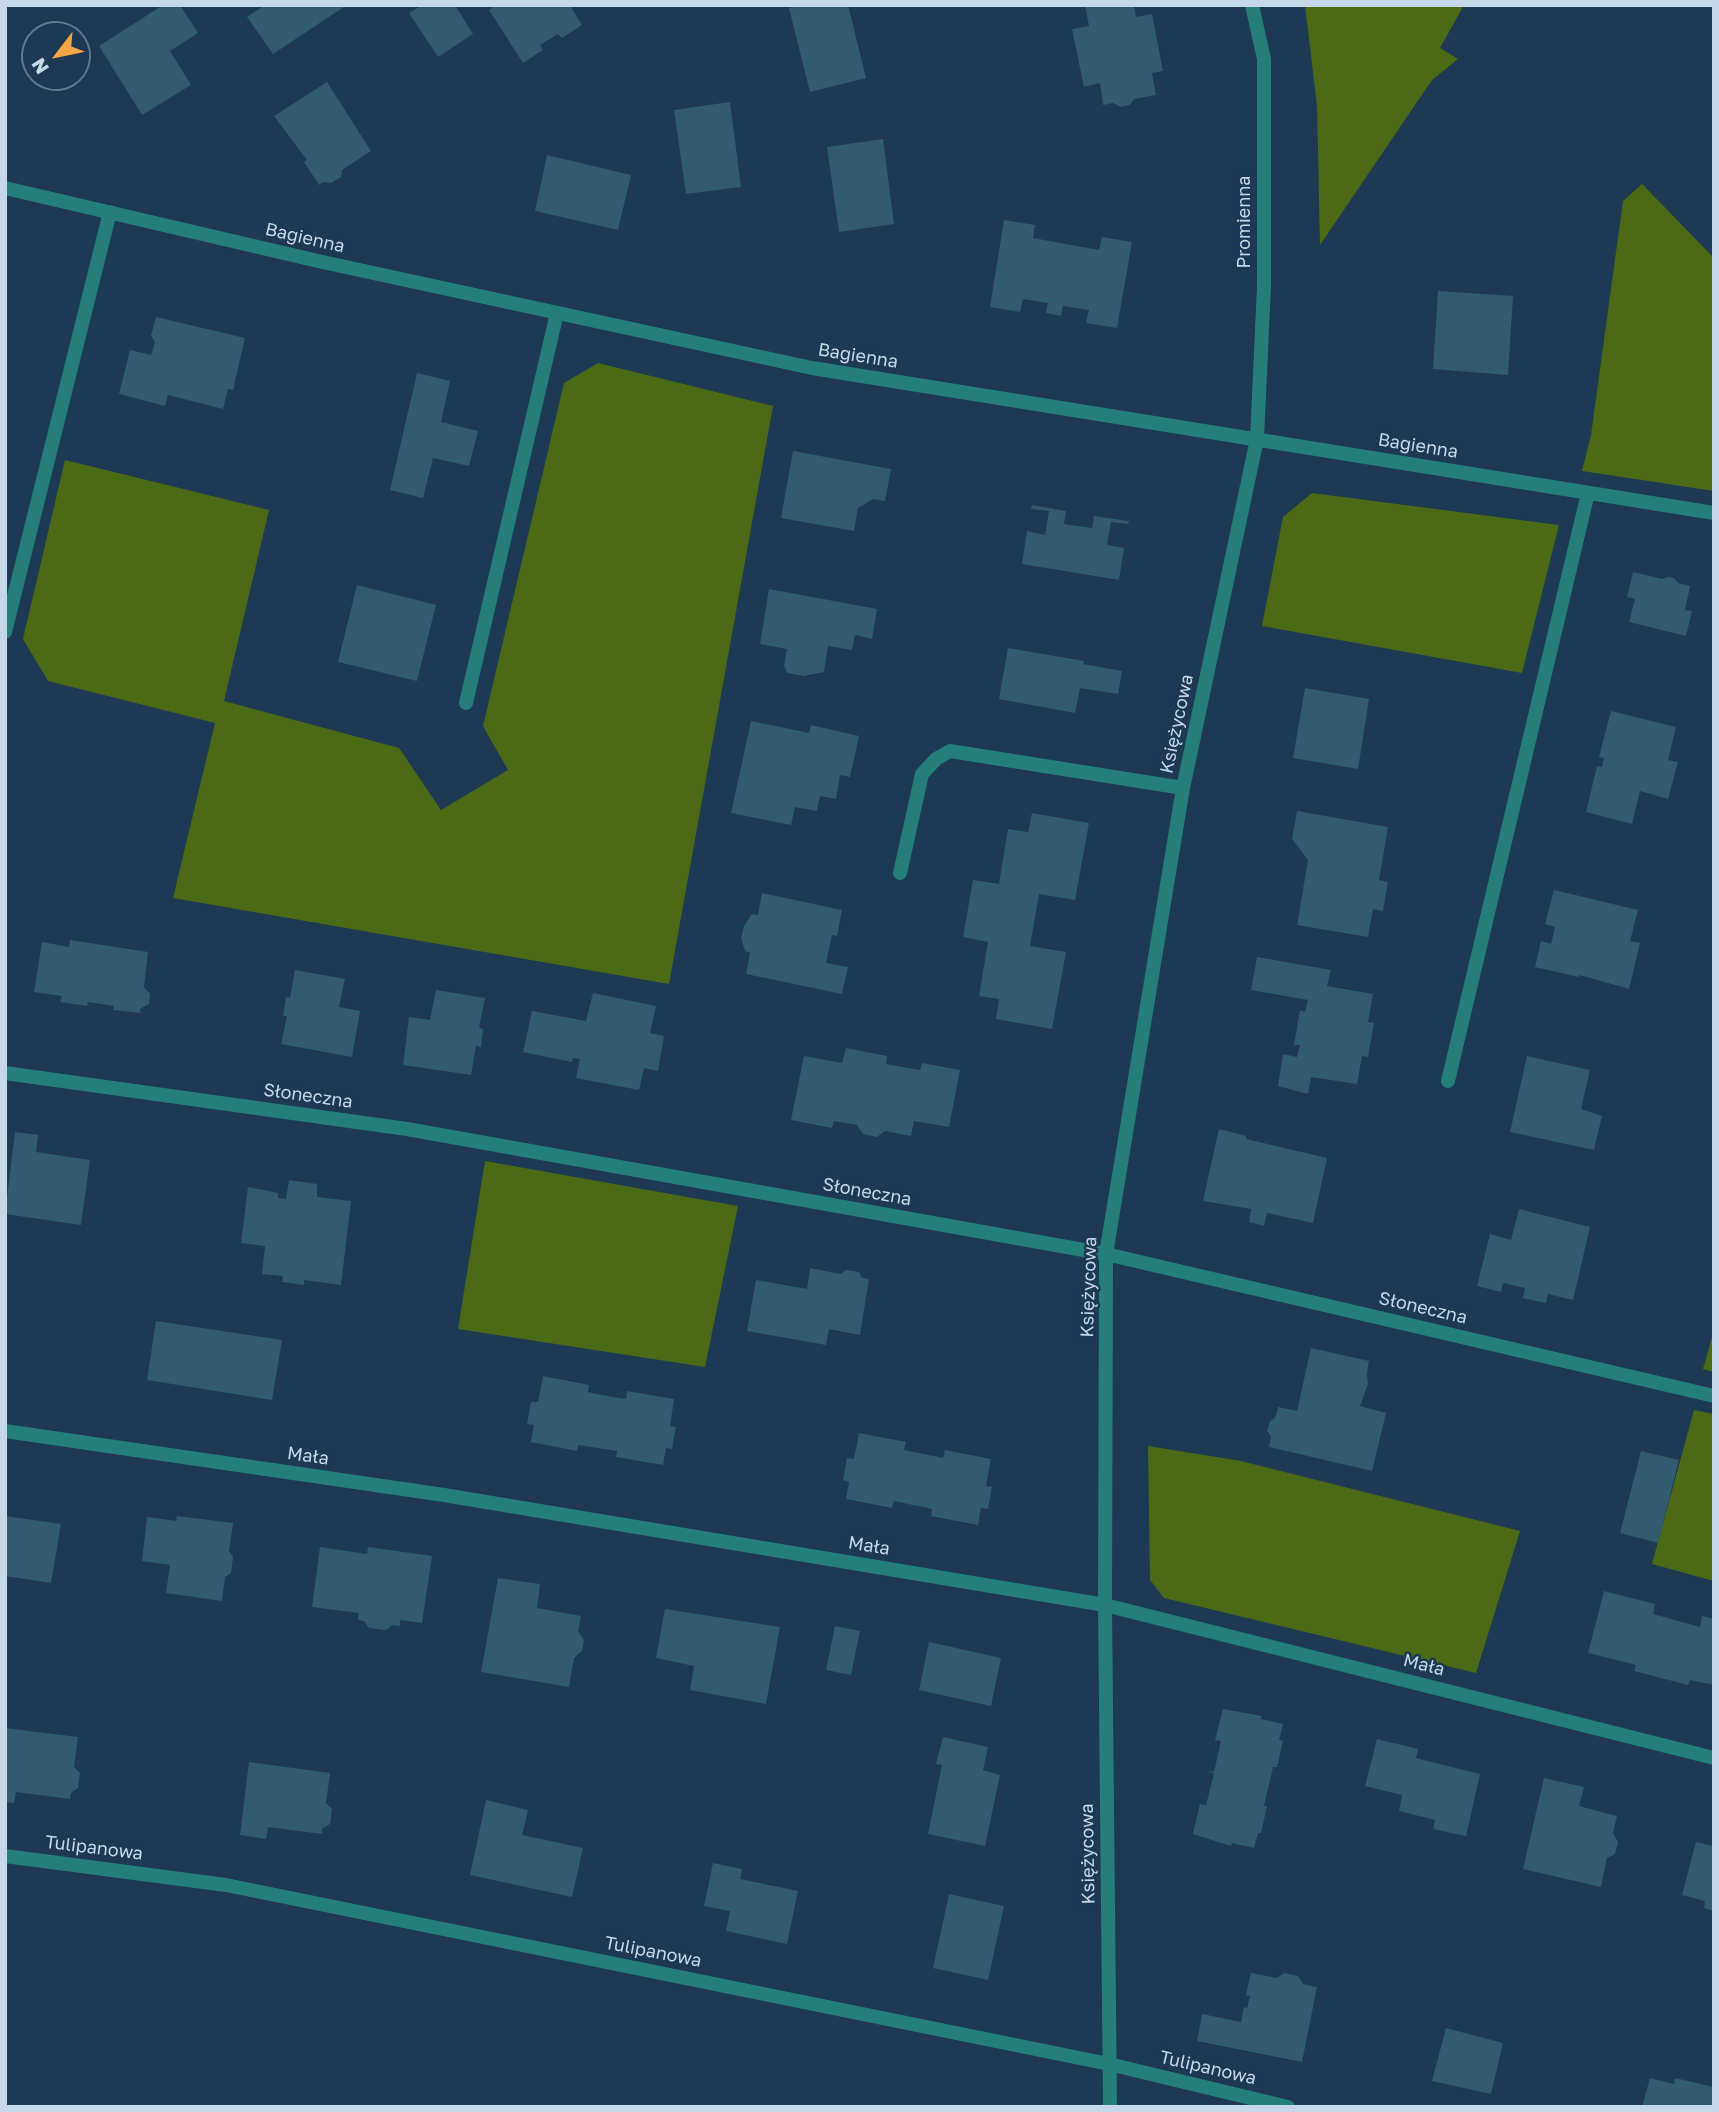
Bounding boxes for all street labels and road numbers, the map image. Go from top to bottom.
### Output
street label: Promienna [1233,176,1255,268]
street label: Bagienna [263,218,347,258]
street label: Bagienna [816,339,900,373]
street label: Bagienna [1376,429,1460,463]
street label: Księżycowa [1156,672,1198,776]
street label: Słoneczna [262,1079,354,1113]
street label: Słoneczna [821,1174,913,1210]
street label: Księżycowa [1076,1236,1102,1338]
street label: Słoneczna [1377,1287,1469,1329]
street label: Mała [286,1442,330,1470]
street label: Mała [847,1532,891,1560]
street label: Mała [1401,1649,1447,1681]
street label: Księżycowa [1076,1803,1100,1905]
street label: Tulipanowa [44,1831,144,1865]
street label: Tulipanowa [603,1932,703,1972]
street label: Tulipanowa [1158,2046,1258,2090]

